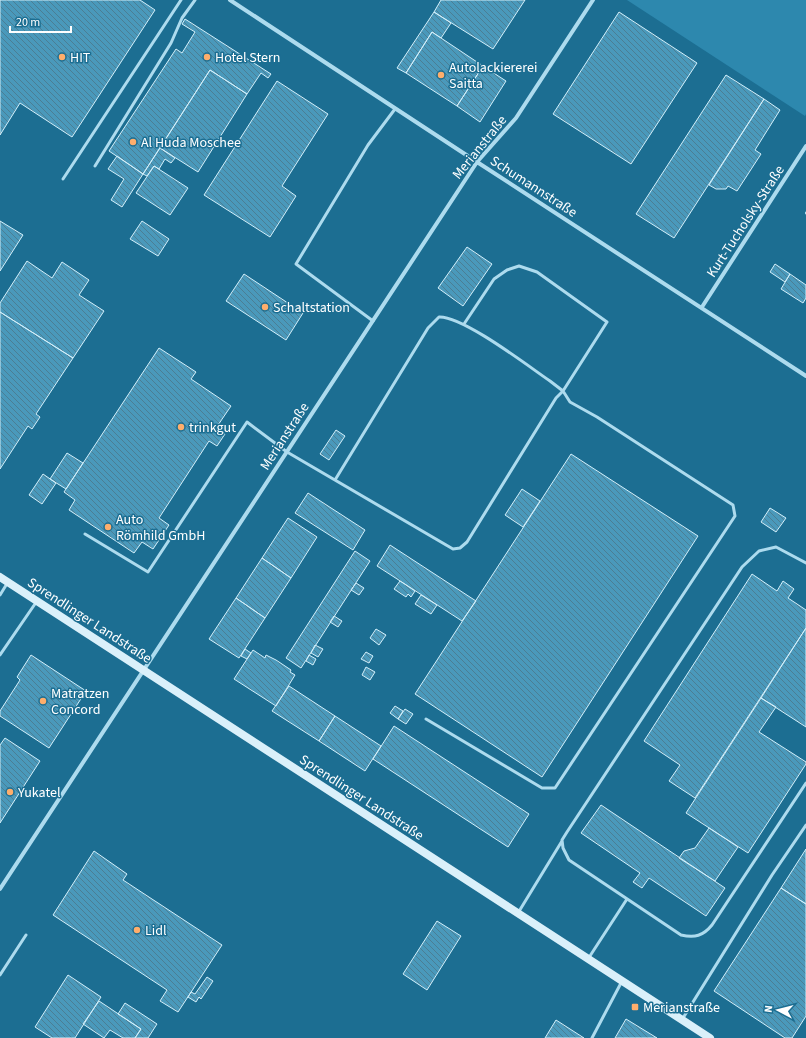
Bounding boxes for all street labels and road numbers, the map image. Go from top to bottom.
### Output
street label: Merianstraße [448,111,512,184]
street label: Schumannstraße [486,151,581,222]
street label: Kurt-Tucholsky-Straße [702,162,790,282]
street label: Merianstraße [255,399,314,474]
street label: Sprendlinger Landstraße [23,573,156,669]
street label: Sprendlinger Landstraße [295,750,428,846]

